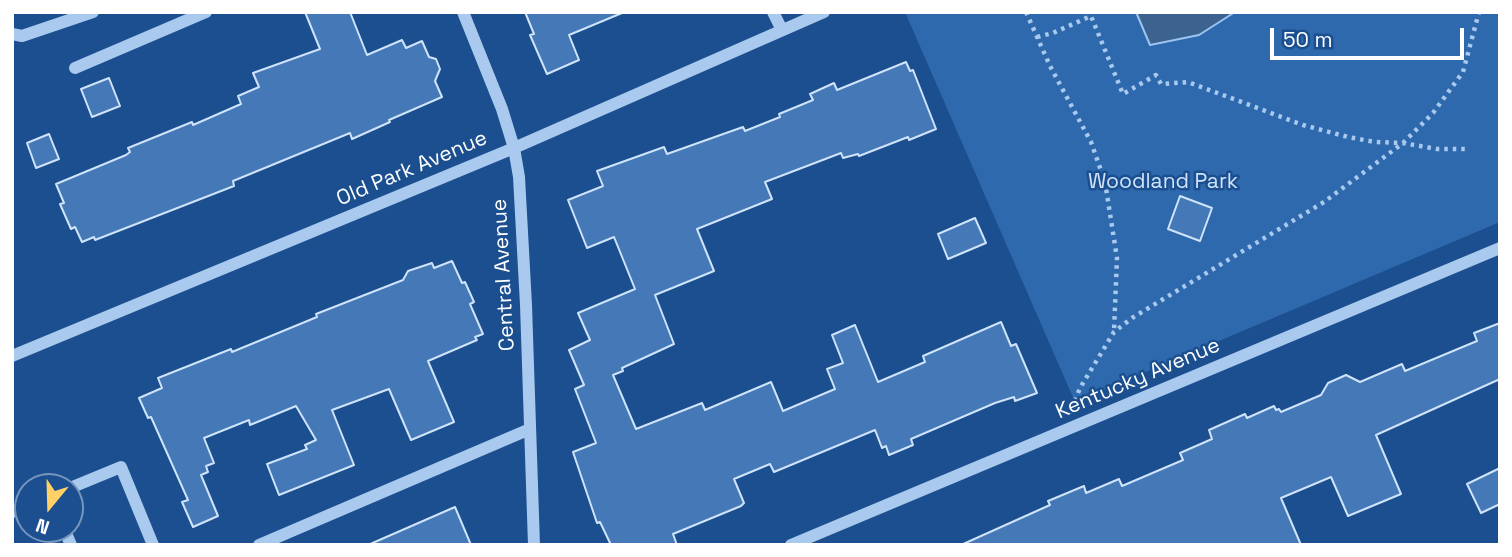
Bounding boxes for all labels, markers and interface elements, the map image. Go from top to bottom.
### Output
scale bar [1274,14,1468,58]
text: 50 m [1283,26,1333,53]
street label: Old Park Avenue [333,126,491,212]
park label: Woodland Park [1088,169,1238,195]
street label: Central Avenue [487,198,521,352]
street label: Kentucky Avenue [1052,333,1224,425]
north arrow [14,473,84,543]
text: N [33,513,53,540]

